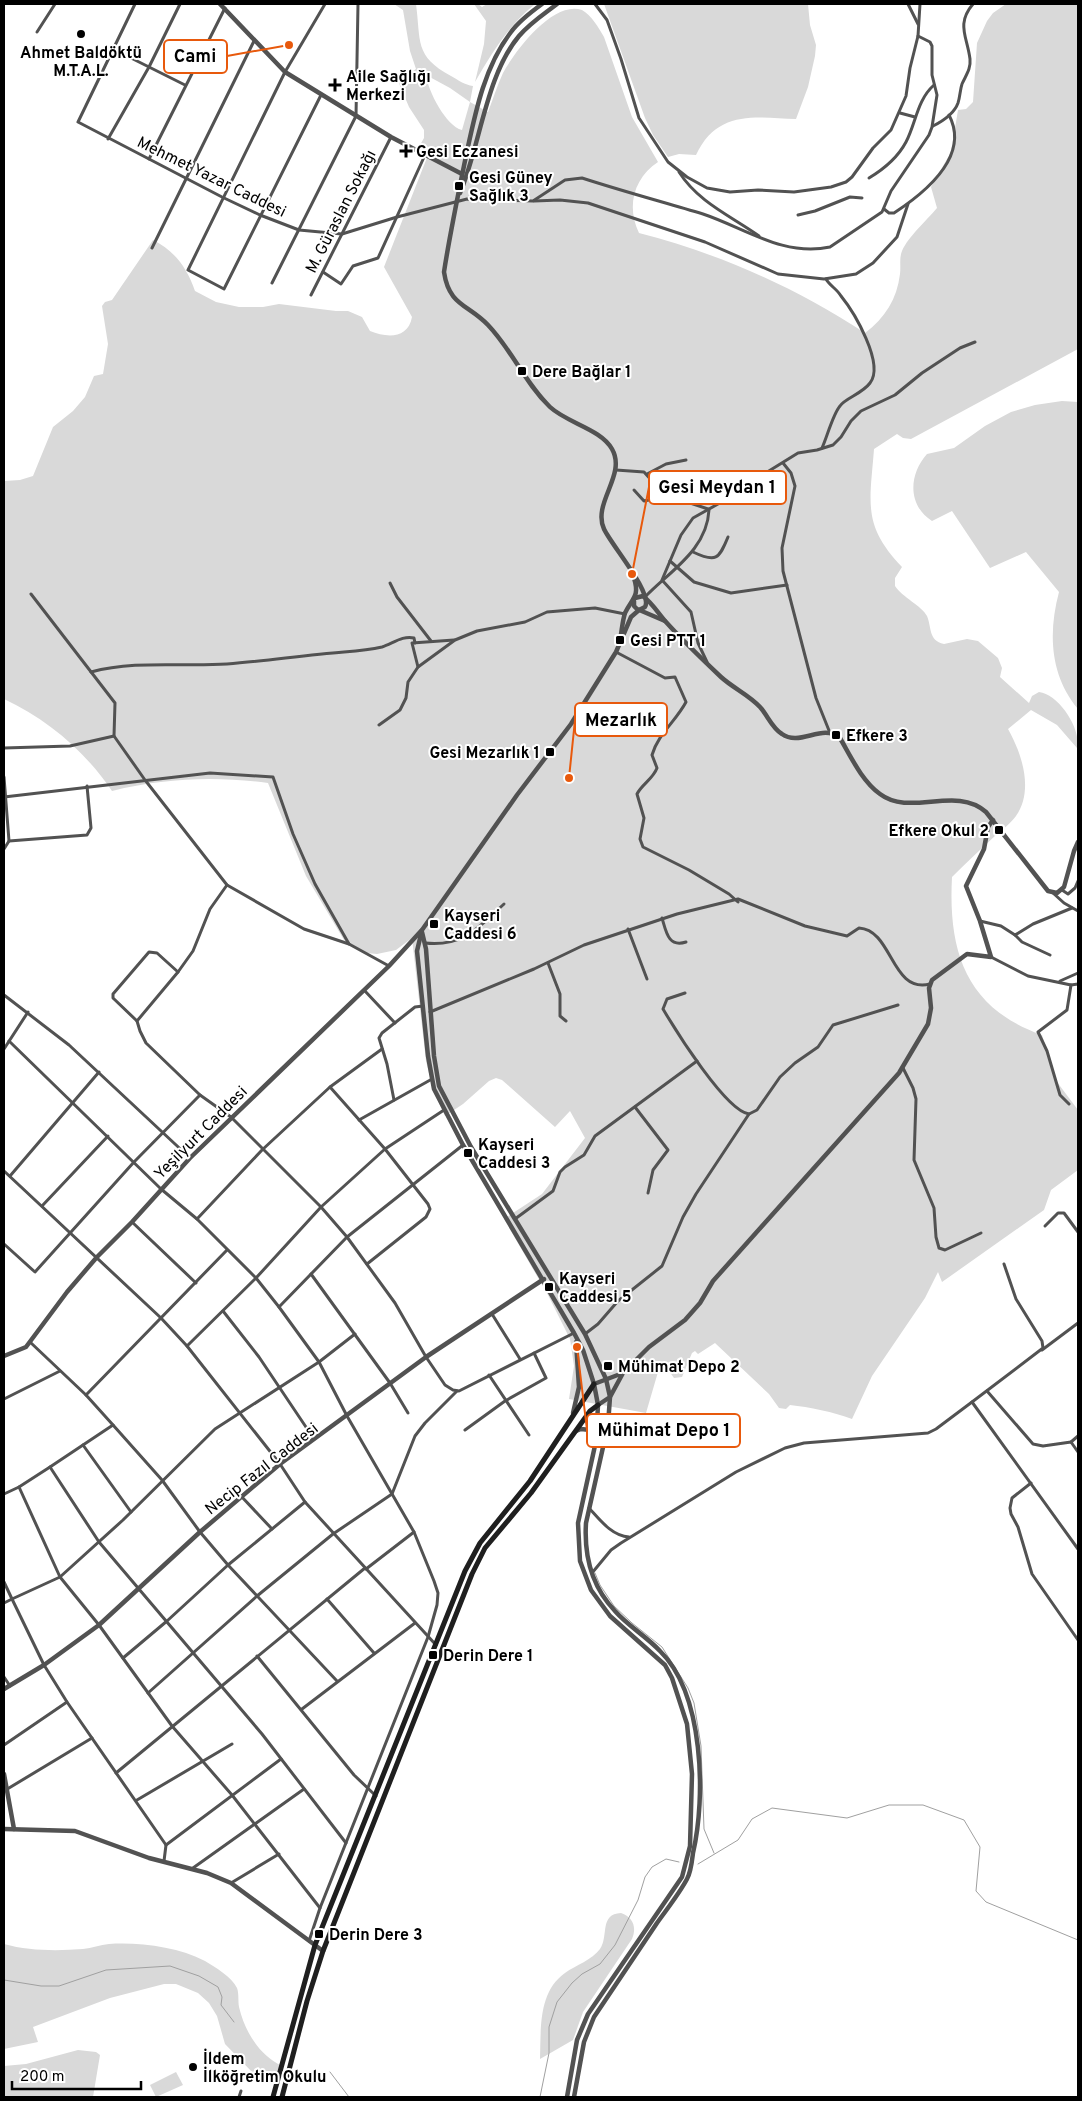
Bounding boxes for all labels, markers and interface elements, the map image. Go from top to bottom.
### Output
marker: Ahmet Baldöktü M.T.A.L. [75,28,87,40]
callout: Cami [164,40,227,73]
place label: Ahmet Baldöktü M.T.A.L. [20,44,142,82]
text: Cami [174,46,216,69]
place label: Aile Sağlığı Merkezi [346,68,431,106]
marker: Aile Sağlığı Merkezi [328,78,342,92]
street label: Mehmet Yazar Caddesi [133,133,289,223]
place label: Gesi Eczanesi [416,143,518,163]
marker: Gesi Eczanesi [400,145,412,157]
street label: M. Güraslan Sokağı [302,147,381,277]
place label: Gesi Güney Sağlık 3 [469,169,553,207]
marker: Gesi Güney Sağlık 3 [453,180,465,192]
place label: Dere Bağlar 1 [532,363,631,383]
marker: Dere Bağlar 1 [516,365,528,377]
callout: Gesi Meydan 1 [649,471,786,504]
text: Gesi Meydan 1 [658,477,776,500]
place label: Gesi PTT 1 [630,632,706,652]
marker: Gesi PTT 1 [614,634,626,646]
callout: Mezarlık [575,703,667,736]
text: Mezarlık [585,710,657,733]
place label: Efkere 3 [846,727,908,747]
marker: Efkere 3 [830,729,842,741]
place label: Gesi Mezarlık 1 [429,744,540,764]
marker: Gesi Mezarlık 1 [544,746,556,758]
place label: Efkere Okul 2 [889,822,989,842]
marker: Efkere Okul 2 [993,824,1005,836]
place label: Kayseri Caddesi 6 [444,907,517,945]
marker: Kayseri Caddesi 6 [428,918,440,930]
street label: Yeşilyurt Caddesi [151,1083,252,1184]
place label: Kayseri Caddesi 3 [478,1136,550,1174]
marker: Kayseri Caddesi 3 [462,1147,474,1159]
place label: Kayseri Caddesi 5 [559,1270,632,1308]
marker: Kayseri Caddesi 5 [543,1281,555,1293]
place label: Mühimat Depo 2 [618,1358,740,1378]
marker: Mühimat Depo 2 [602,1360,614,1372]
callout: Mühimat Depo 1 [587,1414,740,1447]
street label: Necip Fazıl Caddesi [202,1419,323,1520]
text: Mühimat Depo 1 [597,1420,731,1443]
place label: Derin Dere 1 [443,1647,533,1667]
marker: Derin Dere 1 [427,1649,439,1661]
place label: Derin Dere 3 [329,1926,423,1946]
marker: Derin Dere 3 [313,1928,325,1940]
place label: İldem İlköğretim Okulu [203,2048,327,2088]
scale bar [12,2058,141,2090]
marker: İldem İlköğretim Okulu [187,2061,199,2073]
text: 200 m [20,2068,65,2087]

